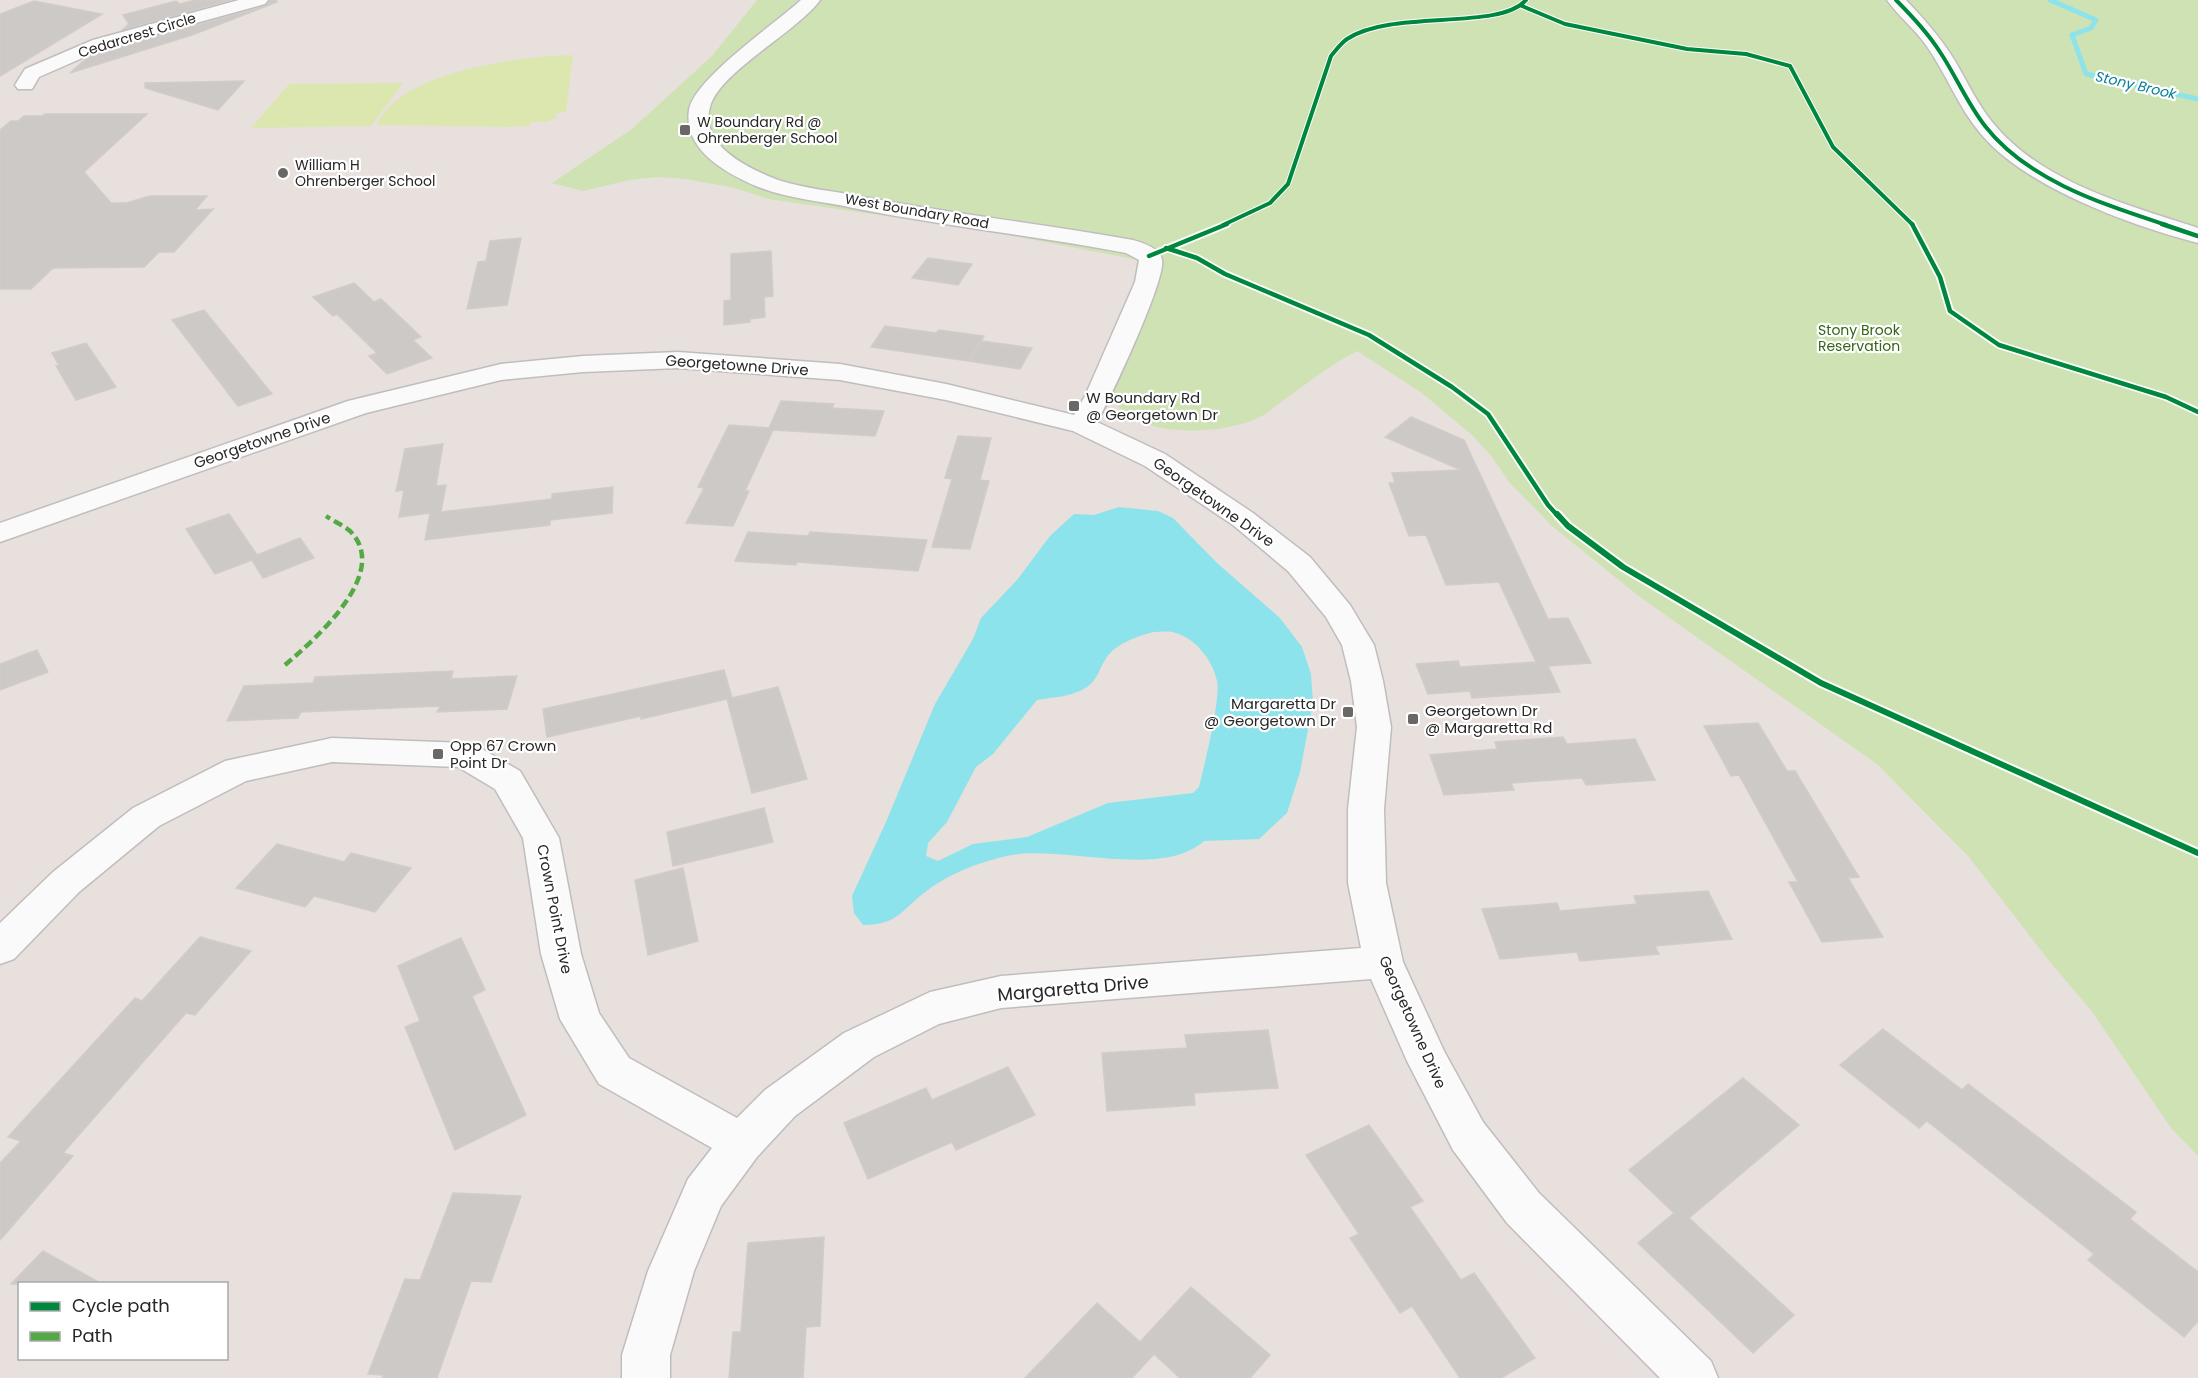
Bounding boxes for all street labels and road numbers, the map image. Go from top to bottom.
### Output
street label: Cedarcrest Circle [76,7,199,62]
street label: West Boundary Road [843,188,991,234]
street label: Georgetowne Drive [665,350,809,380]
street label: Georgetowne Drive [191,407,333,473]
street label: Georgetowne Drive [1149,452,1279,552]
street label: Crown Point Drive [532,843,578,975]
street label: Georgetowne Drive [1374,952,1452,1092]
street label: Margaretta Drive [996,969,1150,1007]

